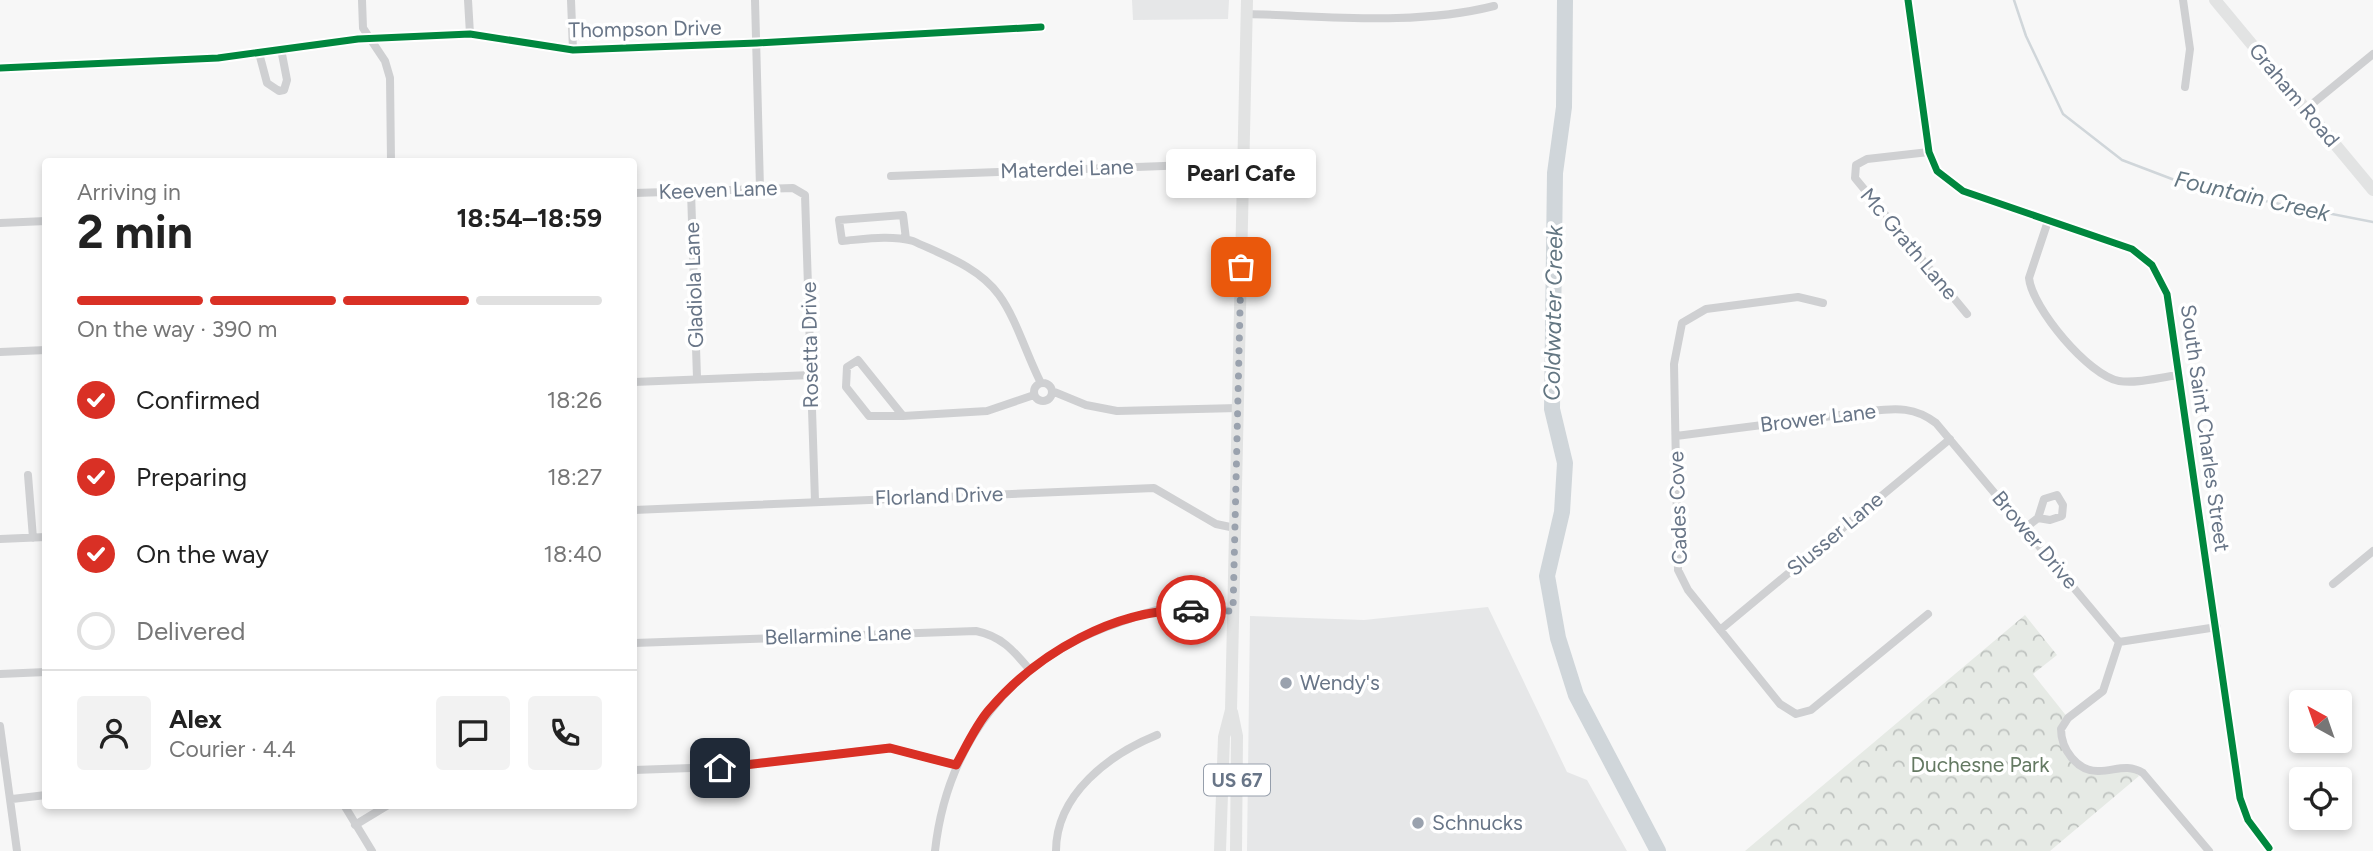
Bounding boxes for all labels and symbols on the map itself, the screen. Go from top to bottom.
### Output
street label: Thompson Drive [568,15,722,42]
street label: Graham Road [2244,38,2345,152]
callout: Pearl Cafe [1166,148,1316,197]
street label: Materdei Lane [1000,154,1134,183]
water label: Fountain Creek [2172,165,2333,228]
street label: Keeven Lane [658,175,778,204]
street label: Mc Grath Lane [1856,183,1963,304]
street label: Gladiola Lane [679,222,708,348]
water label: Coldwater Creek [1537,224,1569,401]
pin [1211,237,1271,297]
street label: Rosetta Drive [796,281,823,409]
street label: South Saint Charles Street [2176,303,2235,553]
street label: Brower Lane [1759,398,1877,437]
street label: Cades Cove [1663,451,1692,565]
street label: Florland Drive [874,481,1004,510]
street label: Slusser Lane [1782,486,1888,581]
street label: Brower Drive [1987,486,2084,594]
courier [1156,575,1226,645]
street label: Bellarmine Lane [764,619,912,650]
place label: Wendy's [1300,670,1380,695]
marker: Wendy's [1278,675,1294,691]
north arrow [2289,690,2352,752]
pin [690,738,750,798]
park label: Duchesne Park [1911,752,2050,777]
road number: US 67 [1204,764,1270,796]
place label: Schnucks [1432,810,1523,835]
marker: Schnucks [1410,815,1426,831]

